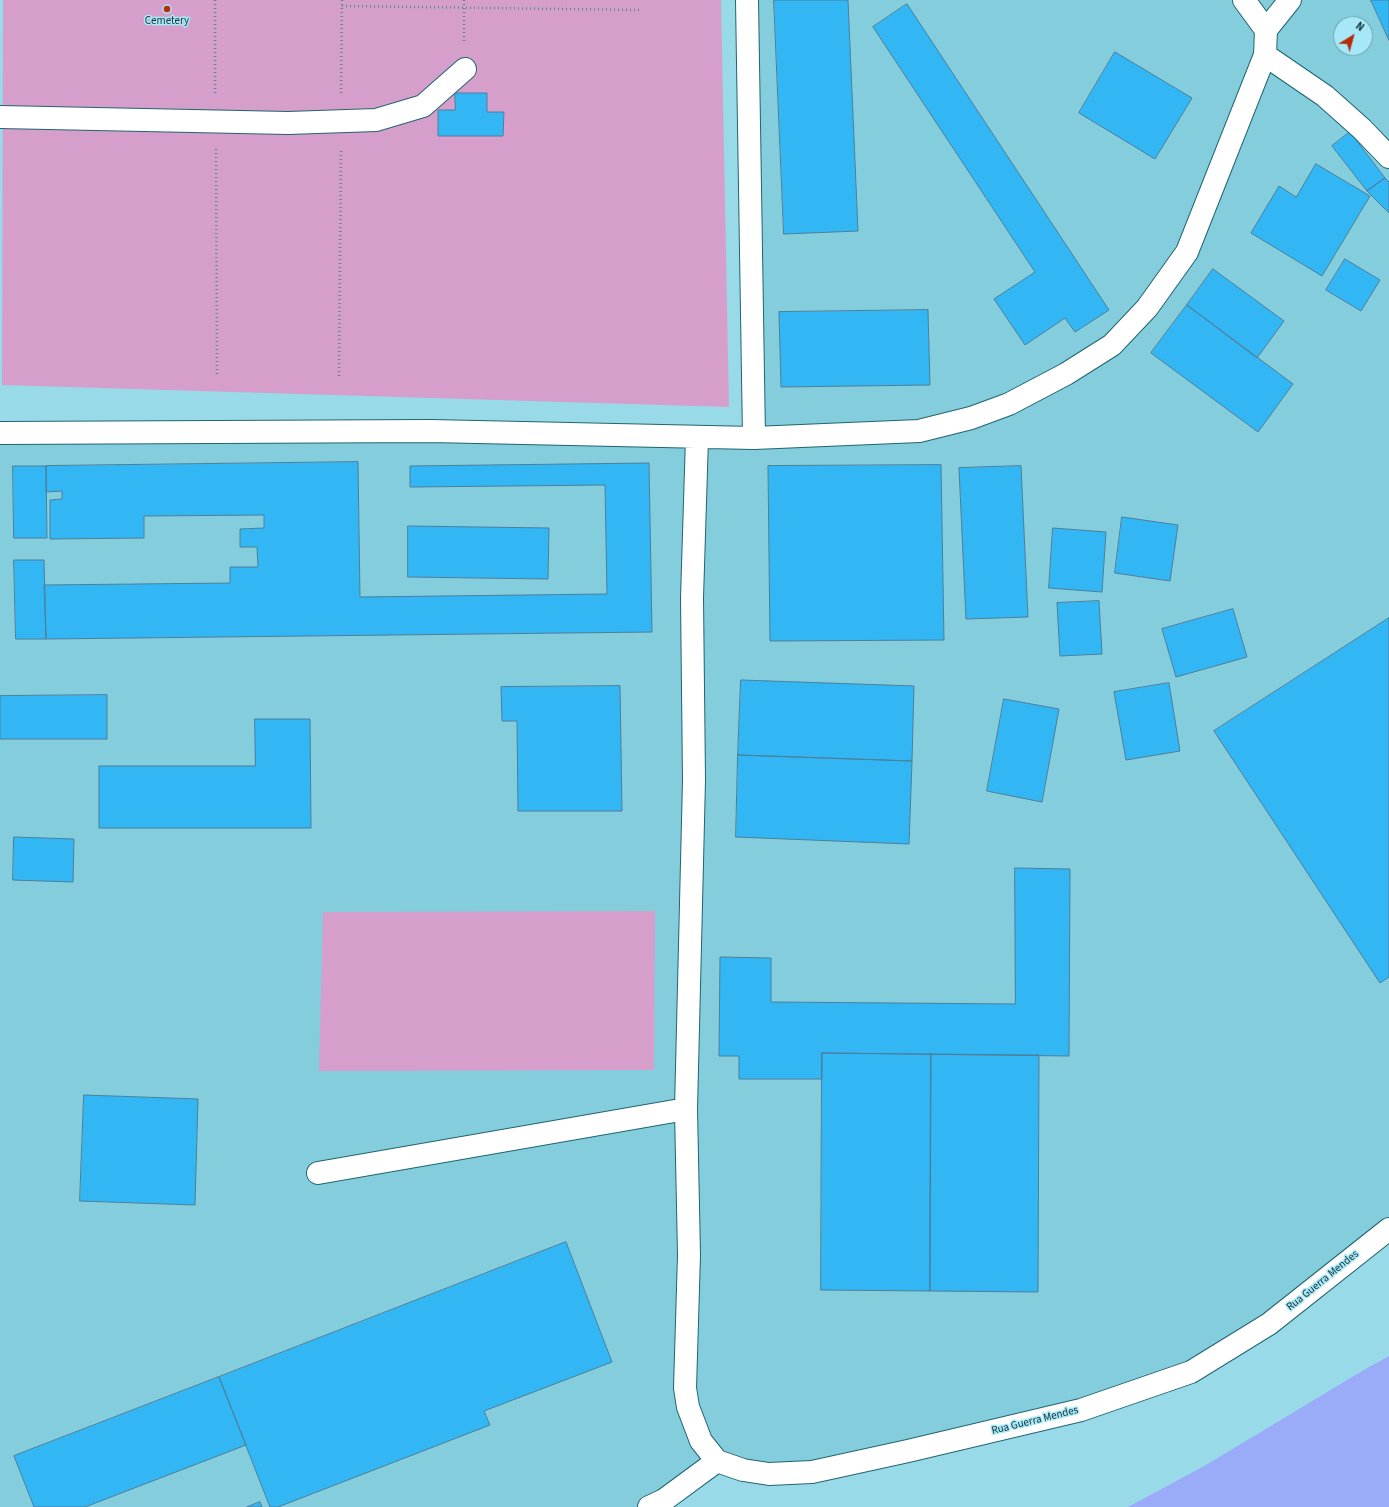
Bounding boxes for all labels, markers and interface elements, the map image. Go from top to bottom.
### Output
marker: Cemetery [162,4,172,14]
place label: Cemetery [145,15,189,29]
north arrow [1333,16,1373,56]
text: N [1352,19,1367,35]
street label: Rua Guerra Mendes [1284,1248,1362,1314]
street label: Rua Guerra Mendes [990,1404,1080,1438]

